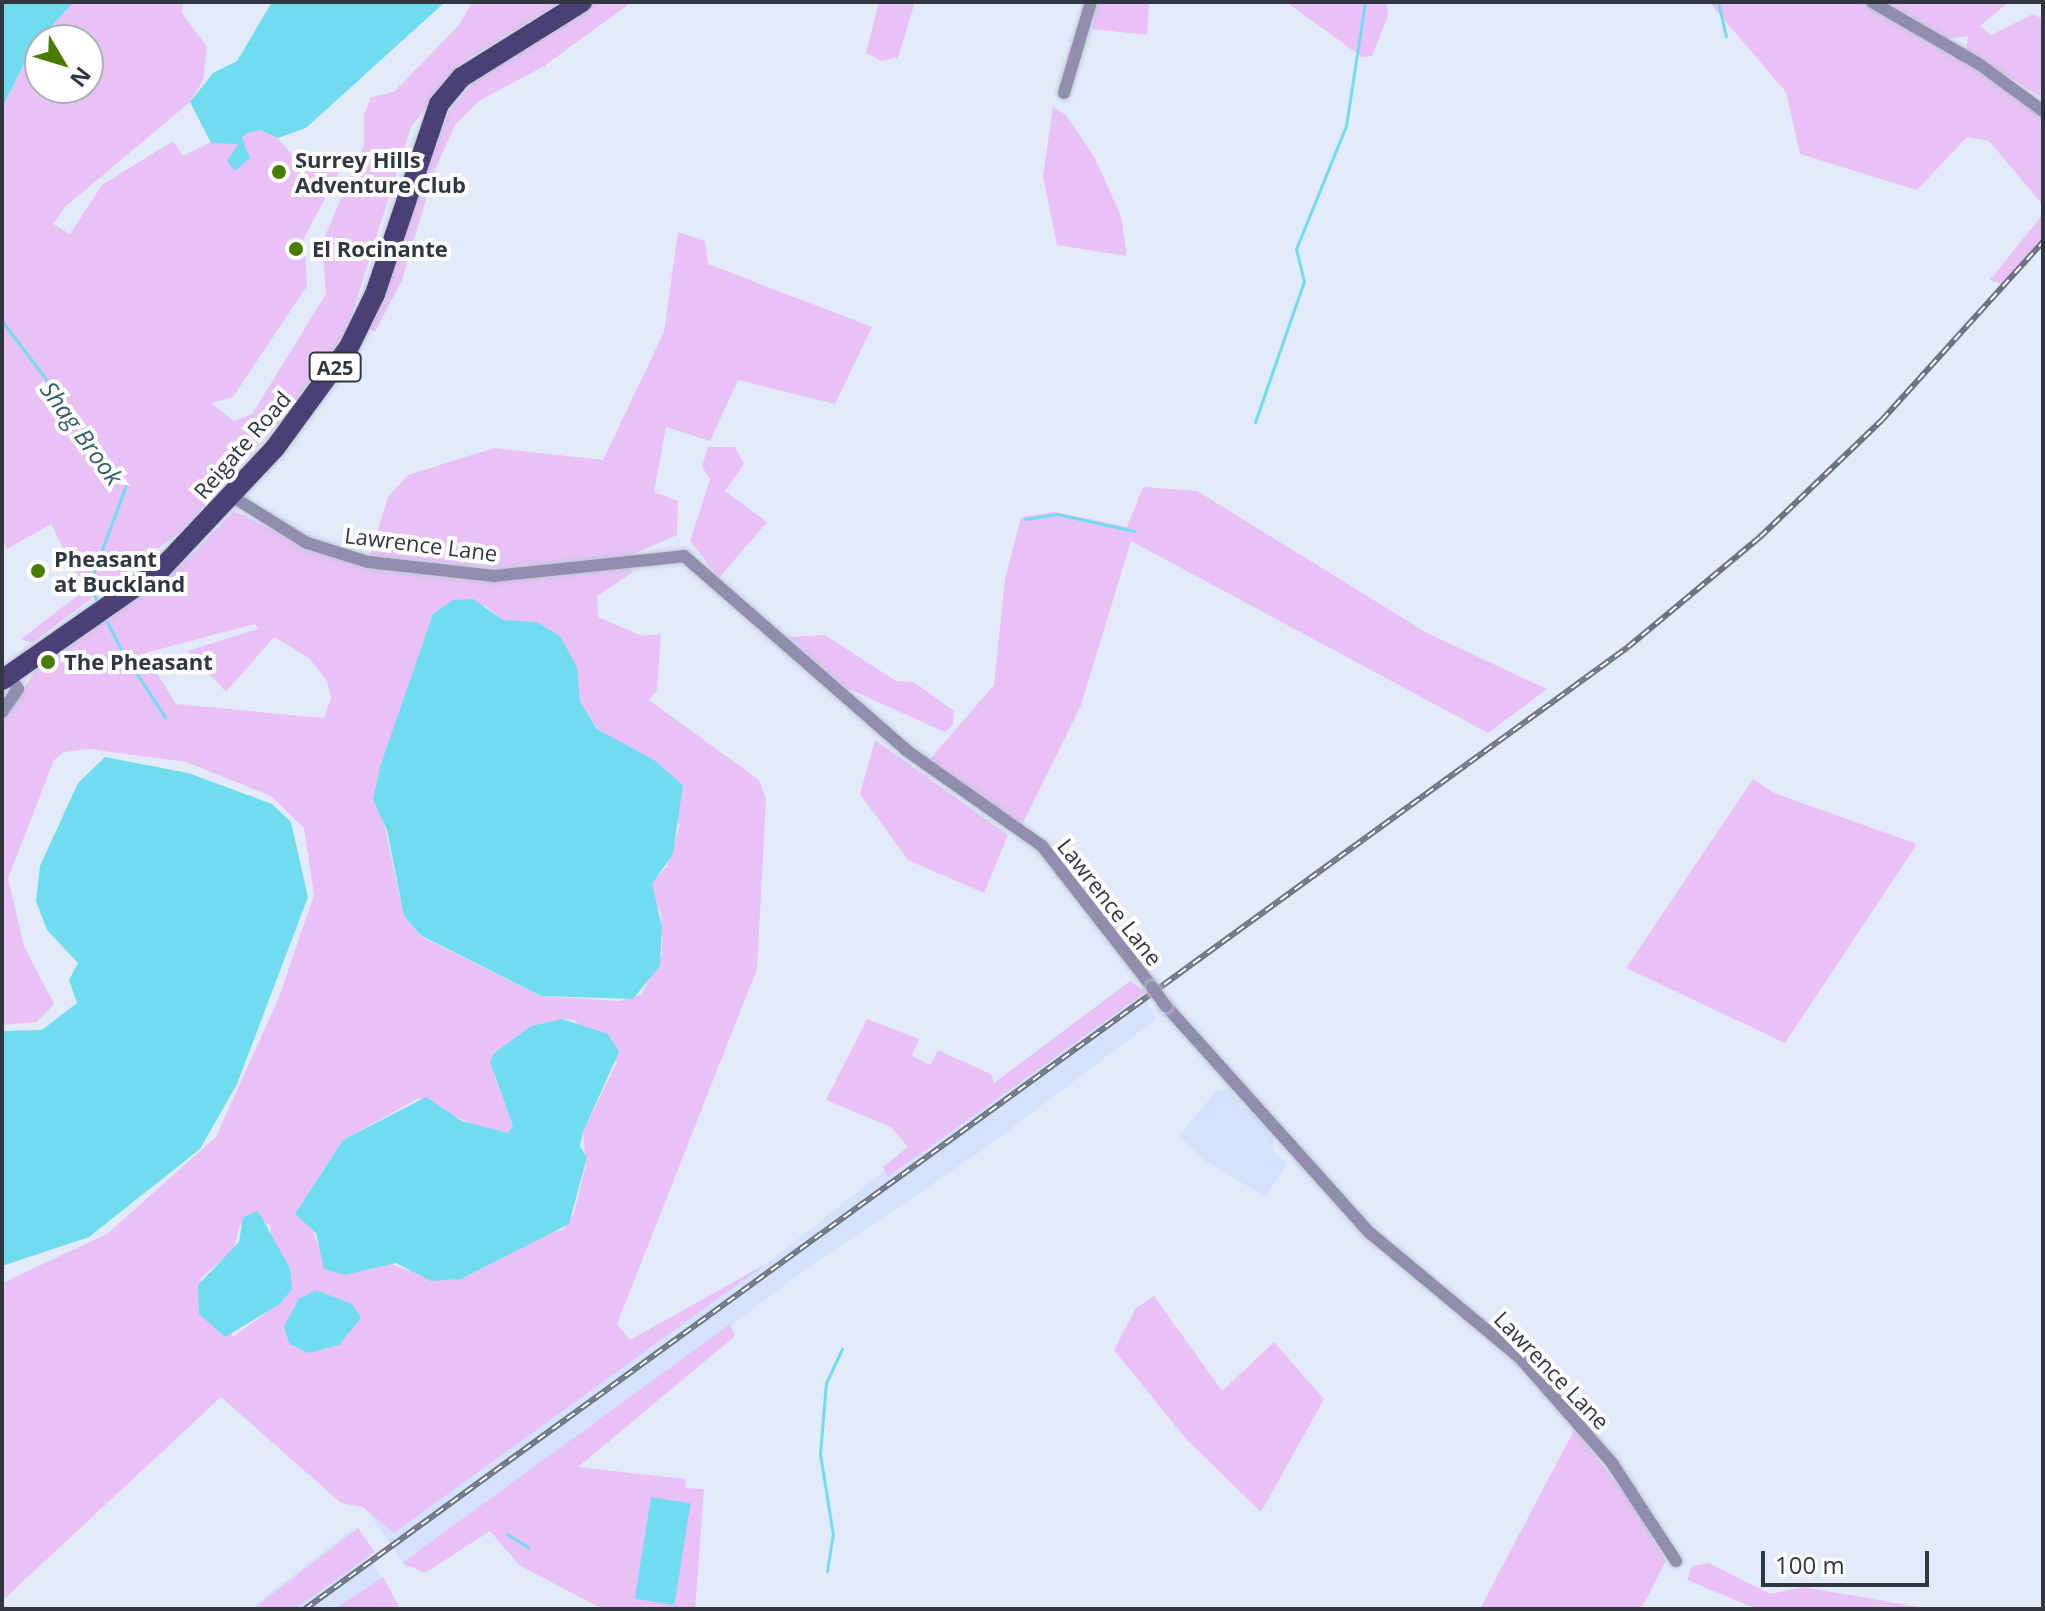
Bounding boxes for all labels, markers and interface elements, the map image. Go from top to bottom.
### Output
north arrow [24,24,104,104]
text: N [64,61,99,94]
place label: Surrey Hills Adventure Club [295,146,466,198]
marker: Surrey Hills Adventure Club [270,163,288,181]
place label: El Rocinante [312,236,448,262]
marker: El Rocinante [287,240,305,258]
road number: A25 [307,351,363,383]
water label: Shag Brook [35,376,129,490]
street label: Reigate Road [188,386,296,504]
street label: Lawrence Lane [343,522,499,566]
place label: Pheasant at Buckland [54,545,185,596]
marker: Pheasant at Buckland [29,562,47,580]
place label: The Pheasant [64,649,213,675]
marker: The Pheasant [39,653,57,671]
street label: Lawrence Lane [1052,833,1168,971]
street label: Lawrence Lane [1489,1306,1615,1434]
scale bar [1765,1535,1933,1585]
text: 100 m [1775,1548,1845,1581]

